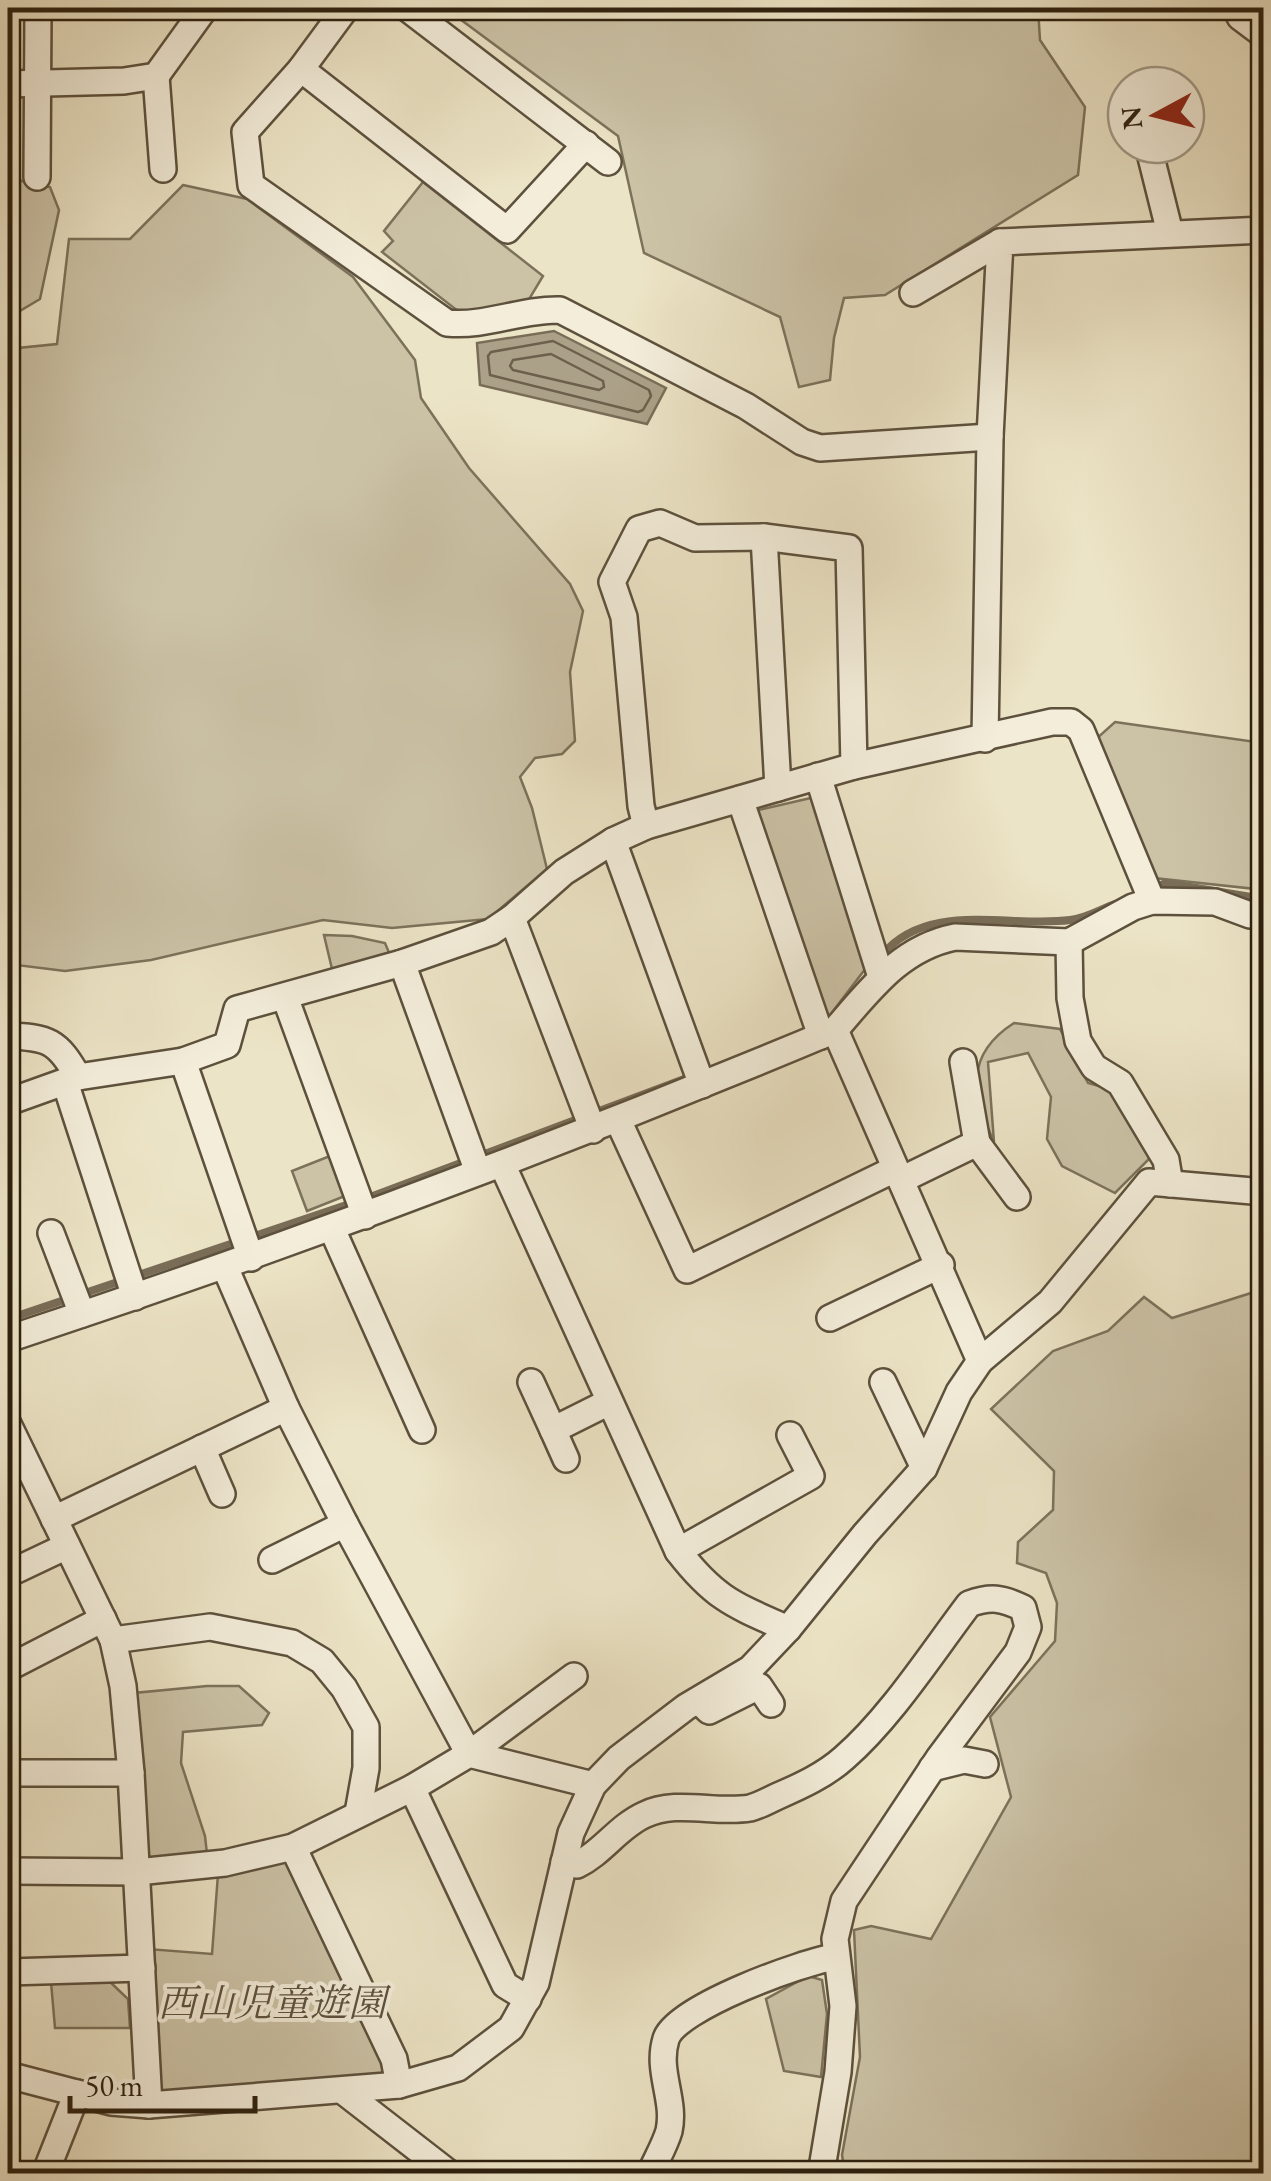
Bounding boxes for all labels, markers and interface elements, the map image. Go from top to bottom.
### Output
north arrow [1106,65,1206,165]
text: N [1112,104,1150,131]
park label: 西山児童遊園 [158,1978,392,2027]
scale bar [70,2051,255,2113]
text: 50 m [85,2066,143,2105]

